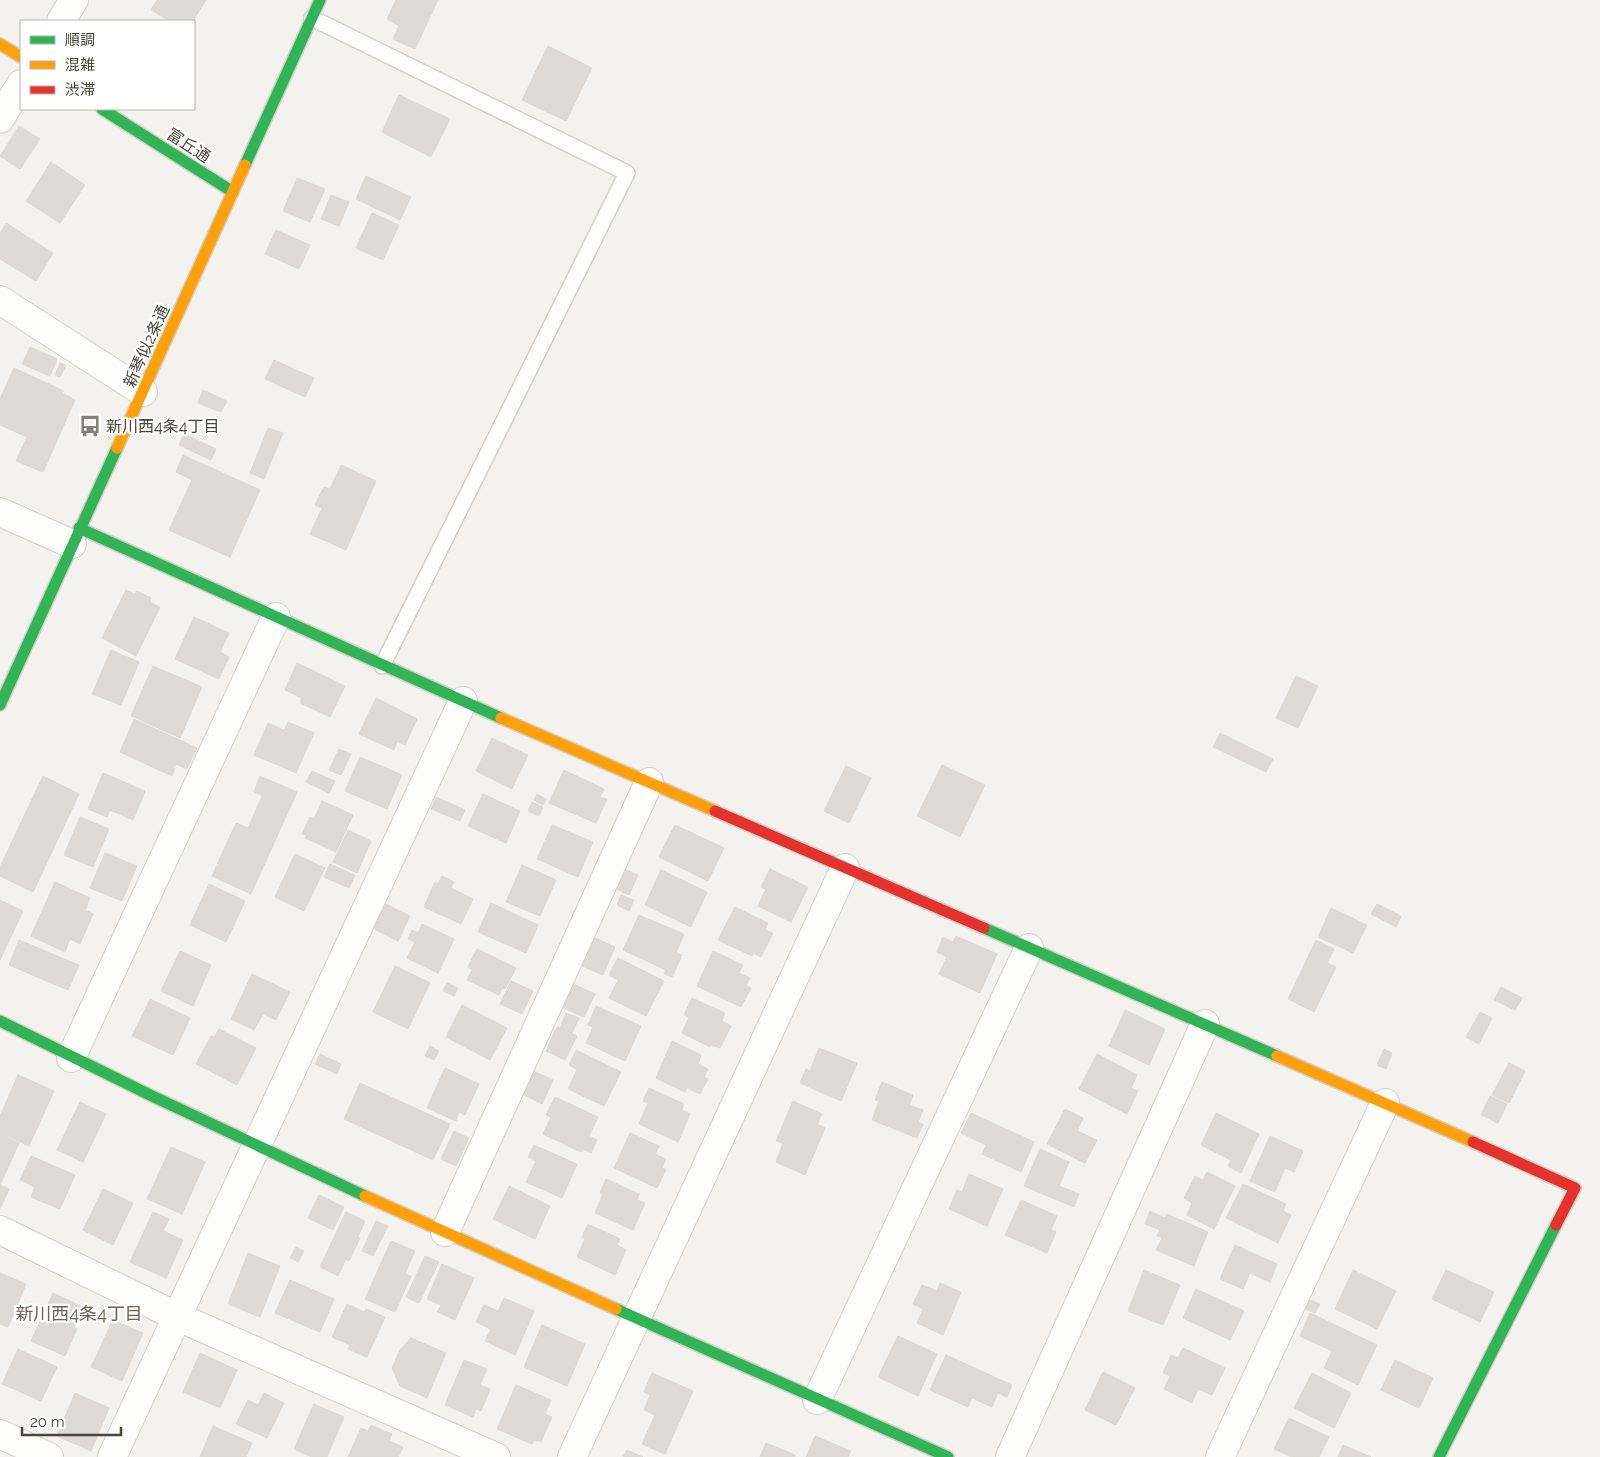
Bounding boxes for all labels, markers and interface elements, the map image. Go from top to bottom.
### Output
legend [20,20,195,110]
text: 順調 [65,31,95,49]
text: 混雑 [65,56,95,74]
text: 渋滞 [65,81,95,99]
street label: 富丘通 [163,124,214,166]
street label: 新琴似2条通 [120,302,173,390]
bus stop icon: 新川西4条4丁目 [77,413,103,439]
place label: 新川西4条4丁目 [106,417,219,436]
district label: 新川西4条4丁目 [15,1303,143,1324]
scale bar [22,1404,121,1436]
text: 20 m [30,1413,65,1431]

